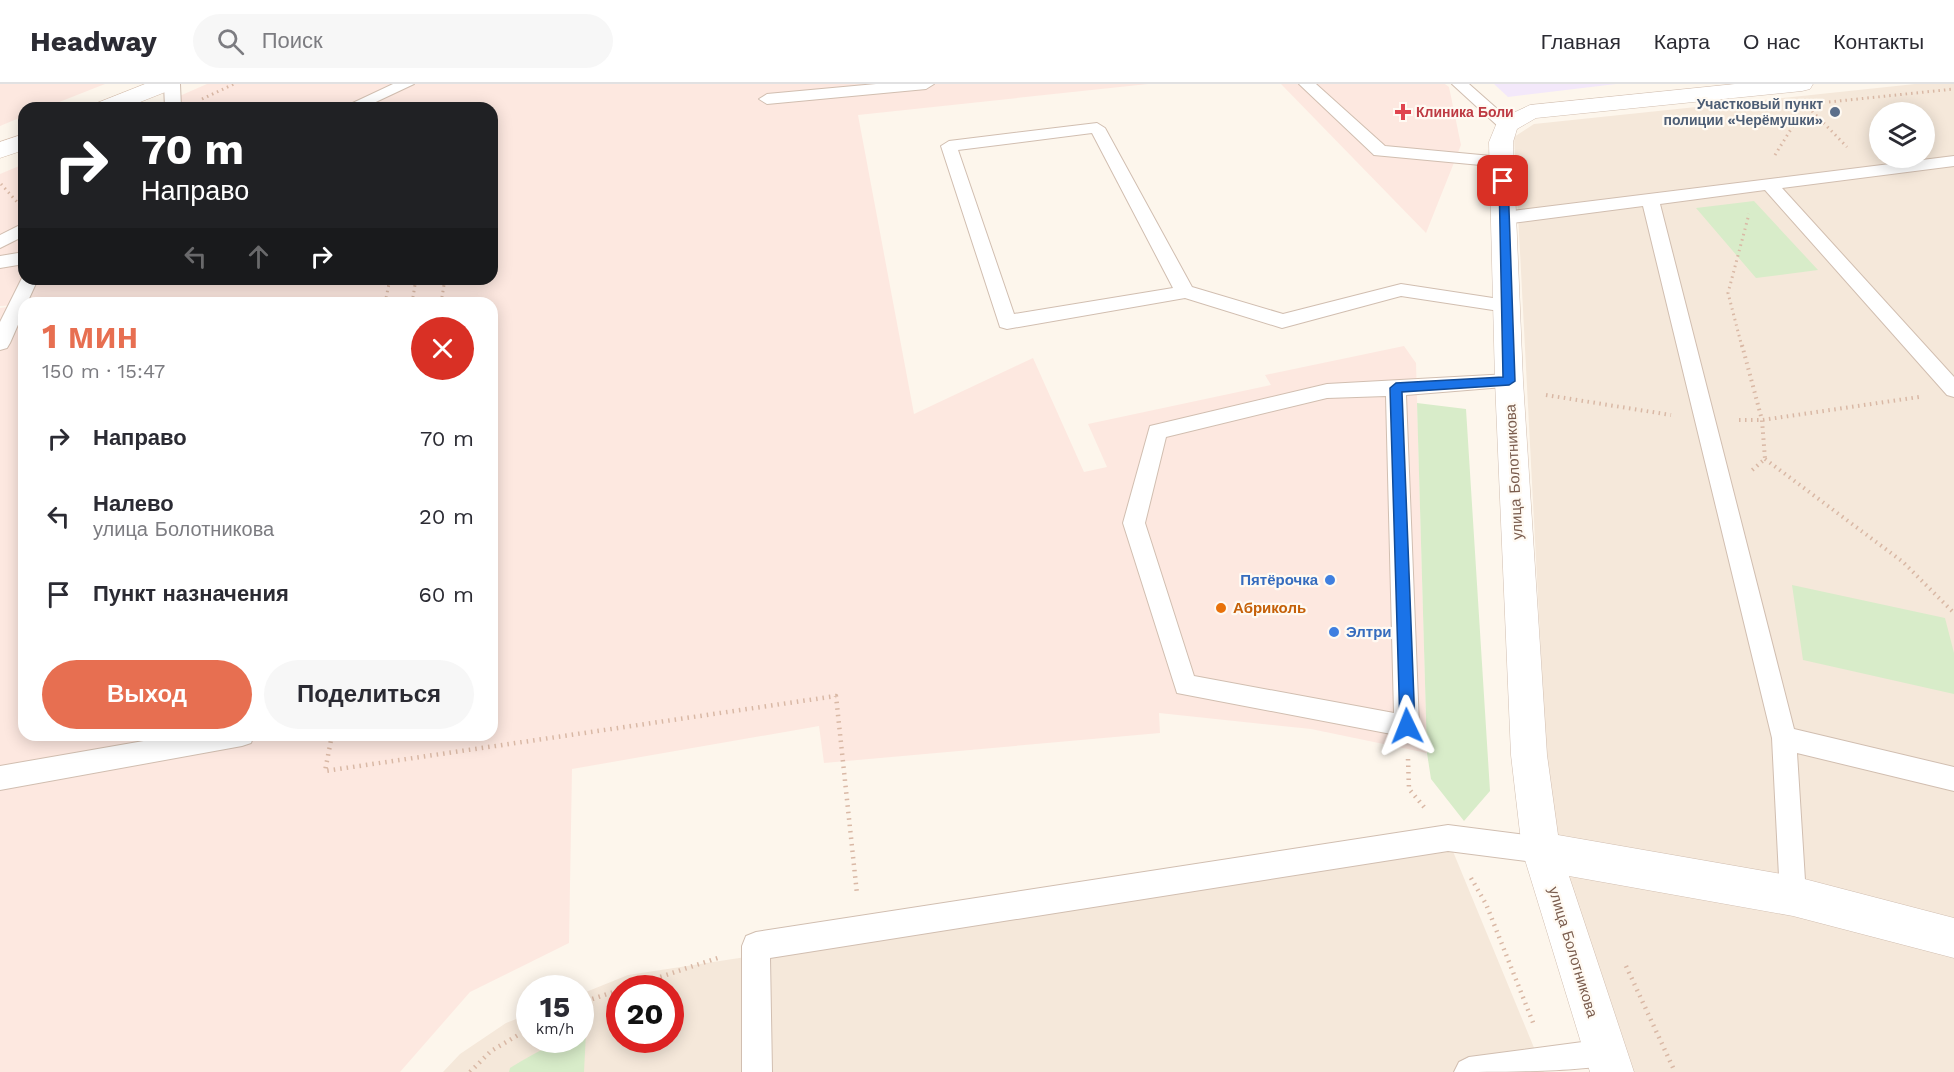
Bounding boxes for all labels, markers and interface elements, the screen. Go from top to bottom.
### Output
search box [193,14,613,68]
text: Headway [30,25,157,58]
icon: search [214,25,247,58]
text: Поиск [262,28,323,53]
text: Главная [1541,29,1621,54]
text: Карта [1654,29,1710,54]
text: О нас [1743,29,1800,54]
text: Контакты [1833,29,1924,54]
place label: Участковый пункт полиции «Черёмушки» [1663,96,1823,128]
map controls [1869,102,1935,168]
button: layers [1869,102,1935,168]
marker: Клиника Боли [1394,103,1412,121]
place label: Клиника Боли [1416,104,1514,120]
marker: Участковый пункт полиции «Черёмушки» [1828,105,1842,119]
text: 70 m [141,125,244,174]
icon: right [42,126,120,204]
pin [1477,155,1528,206]
icon: arrive [1486,164,1519,197]
text: Направо [141,175,249,207]
icon: left [179,240,212,273]
icon: ahead [242,240,275,273]
icon: right [305,240,338,273]
text: 1 мин [42,315,138,357]
button: close [411,317,474,380]
text: 150 m · 15:47 [42,359,165,383]
street label: улица Болотникова [1501,403,1527,540]
icon: right [42,422,75,455]
text: Направо [93,425,187,450]
text: 70 m [420,426,474,451]
text: Налево [93,491,174,516]
icon: left [42,500,75,533]
text: 20 m [419,504,474,529]
text: улица Болотникова [93,517,274,541]
place label: Пятёрочка [1240,571,1319,589]
marker: Пятёрочка [1323,573,1337,587]
icon: arrive [42,578,75,611]
text: Пункт назначения [93,581,289,606]
text: 60 m [418,582,474,607]
place label: Абриколь [1233,599,1306,617]
marker: Абриколь [1214,601,1228,615]
place label: Элтри [1346,623,1392,641]
marker: Элтри [1327,625,1341,639]
button: Выход [42,660,252,729]
button: Поделиться [264,660,474,729]
position arrow [1375,694,1439,758]
street label: улица Болотникова [1545,884,1602,1020]
speed limit sign: 20 [606,975,684,1053]
text: 15 [540,989,570,1024]
text: km/h [536,1020,574,1038]

